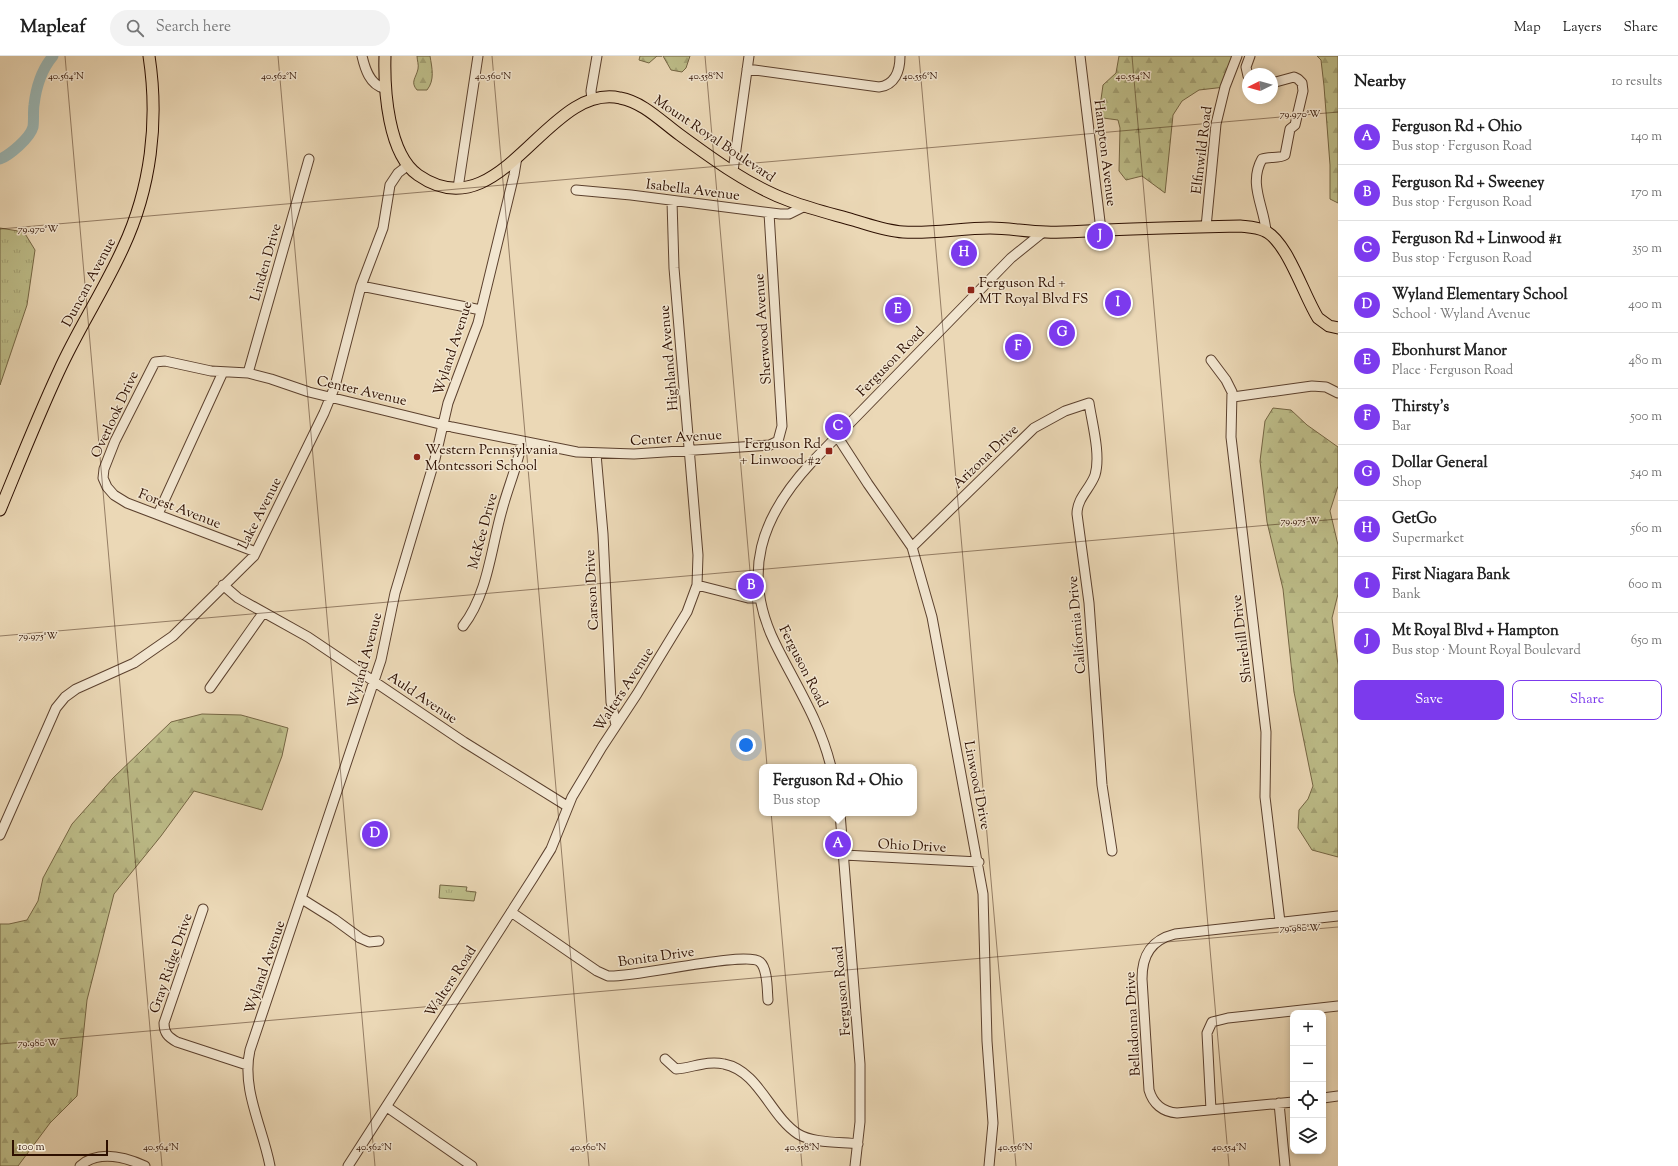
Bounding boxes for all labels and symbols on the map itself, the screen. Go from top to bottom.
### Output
north arrow [1242,68,1278,104]
text: 40.564°N [48,69,84,84]
text: 40.562°N [261,69,297,84]
text: 40.560°N [475,69,511,84]
text: 40.558°N [689,69,724,84]
text: 40.556°N [903,69,937,84]
text: 40.554°N [1116,69,1150,84]
street label: Mount Royal Boulevard [649,91,779,188]
street label: Hampton Avenue [1088,99,1120,208]
street label: Elfinwild Road [1188,105,1218,195]
text: 79.970°W [1280,107,1320,122]
street label: Isabella Avenue [645,175,741,207]
street label: Linden Drive [246,221,288,304]
pin: J [1087,221,1113,251]
text: 79.970°W [18,222,58,237]
street label: Duncan Avenue [58,235,122,331]
pin: H [951,238,977,268]
street label: Sherwood Avenue [750,273,778,385]
place label: Ferguson Rd + MT Royal Blvd FS [979,274,1088,310]
marker: Ferguson Rd + MT Royal Blvd FS [966,285,976,295]
pin: I [1105,288,1131,318]
pin: E [885,295,911,325]
street label: Wyland Avenue [429,299,479,398]
street label: Highland Avenue [655,304,685,412]
pin: G [1049,318,1075,348]
street label: Ferguson Road [853,323,930,402]
pin: F [1005,332,1031,362]
street label: Overlook Drive [87,368,145,462]
street label: Center Avenue [315,372,409,412]
pin: C [825,412,851,442]
street label: Arizona Drive [949,421,1024,494]
street label: Center Avenue [630,426,723,452]
place label: Ferguson Rd + Linwood #2 [740,435,821,471]
place label: Western Pennsylvania Montessori School [425,441,559,477]
marker: Ferguson Rd + Linwood #2 [824,446,834,456]
marker: Western Pennsylvania Montessori School [412,452,422,462]
street label: Lake Avenue [234,474,288,553]
street label: Forest Avenue [135,485,223,535]
street label: McKee Drive [464,491,504,572]
text: 79.975°W [1281,514,1319,529]
street label: Carson Drive [581,549,605,631]
pin: B [738,571,764,601]
street label: California Drive [1064,575,1092,675]
street label: Shirehill Drive [1228,593,1258,684]
street label: Wyland Avenue [344,611,388,710]
street label: Ferguson Road [773,622,832,712]
text: 79.975°W [19,629,57,644]
street label: Walters Avenue [590,644,659,736]
street label: Auld Avenue [383,668,461,729]
your location [736,735,756,755]
street label: Linwood Drive [958,739,994,832]
pin: D [362,819,388,849]
pin: A [825,829,851,859]
street label: Ohio Drive [877,835,947,859]
street label: Gray Ridge Drive [145,911,198,1016]
street label: Wyland Avenue [241,918,291,1017]
text: 79.980°W [1280,921,1320,936]
street label: Walters Road [421,942,482,1022]
street label: Bonita Drive [617,943,696,973]
street label: Ferguson Road [829,945,857,1037]
street label: Belladonna Drive [1121,971,1147,1077]
text: 79.980°W [18,1036,58,1051]
scale bar [12,1138,108,1157]
text: 40.564°N [143,1140,179,1155]
text: 40.562°N [356,1140,392,1155]
text: 40.560°N [570,1140,606,1155]
text: 40.558°N [785,1140,820,1155]
text: 40.556°N [998,1140,1032,1155]
text: 40.554°N [1212,1140,1246,1155]

